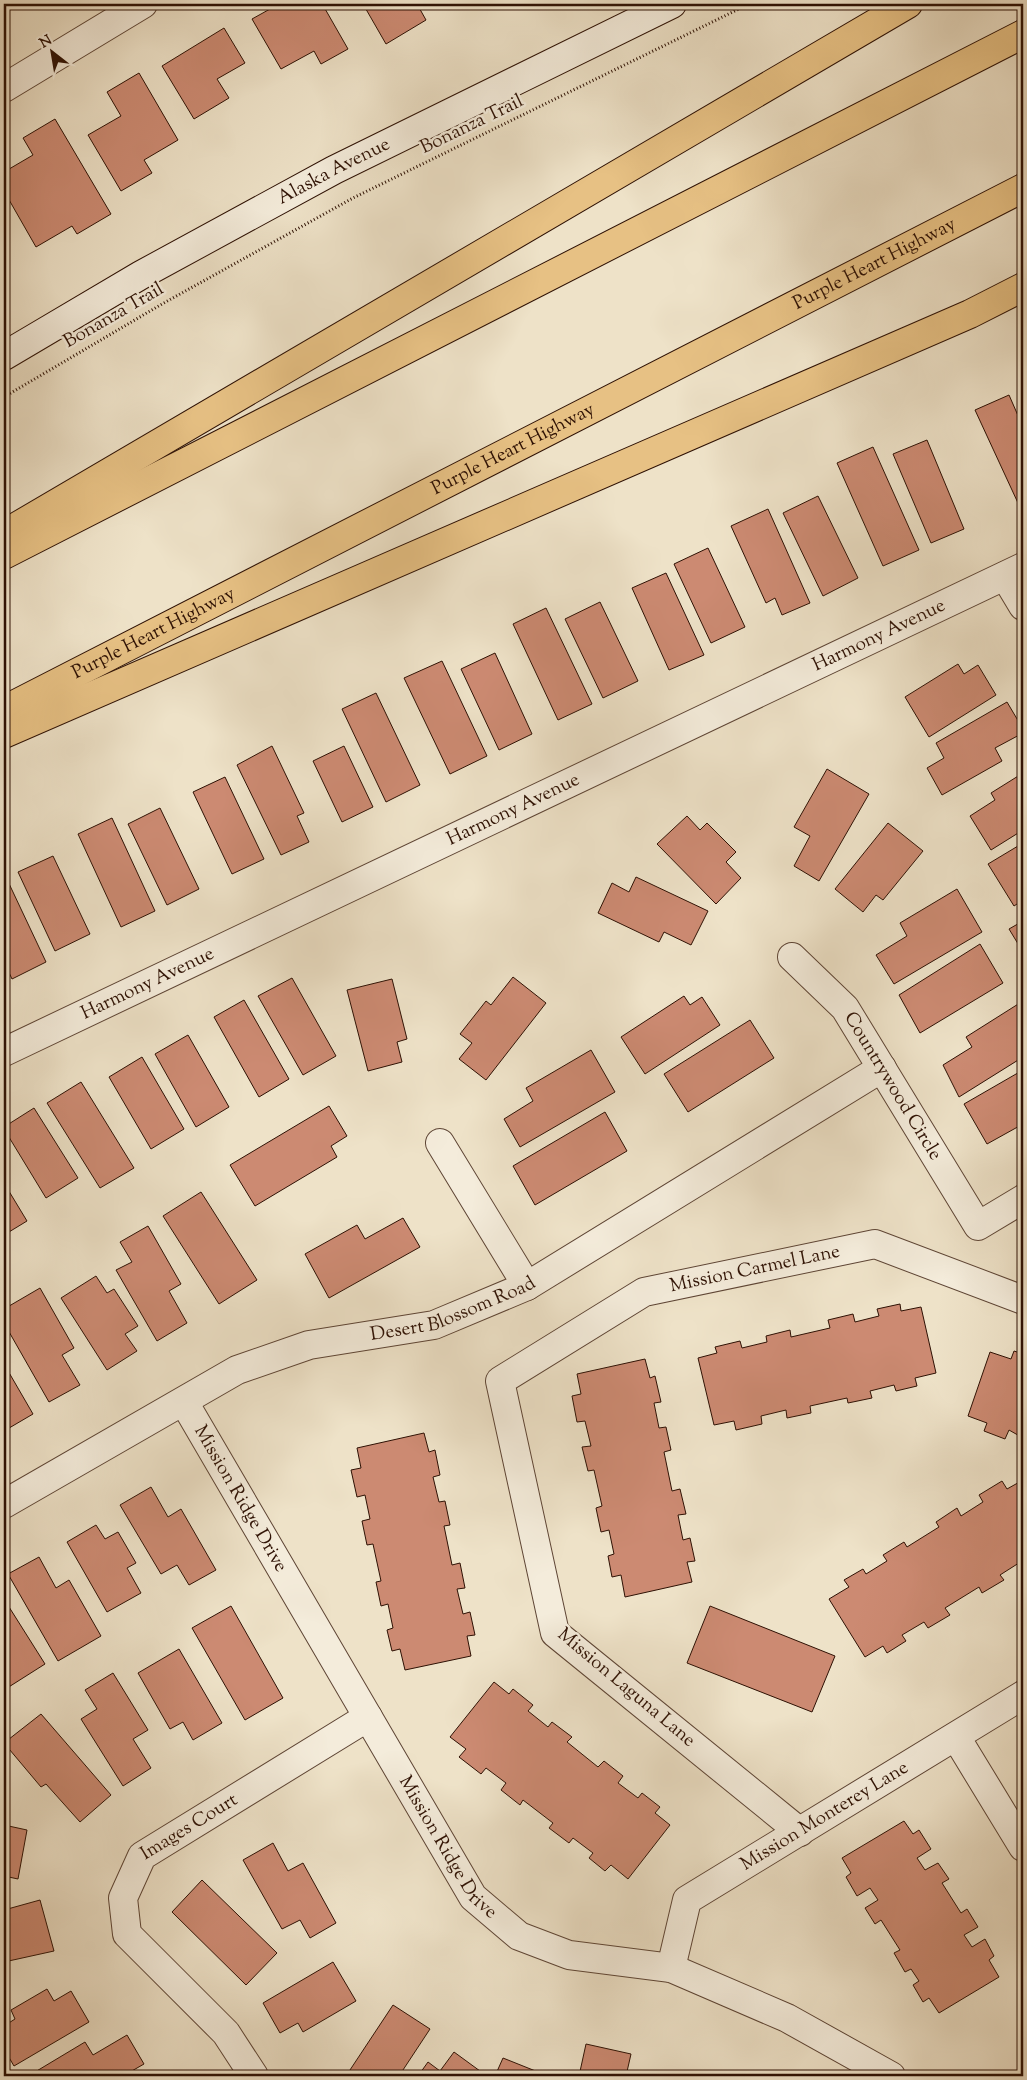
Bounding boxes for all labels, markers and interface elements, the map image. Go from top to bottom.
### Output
north arrow [28,28,78,78]
text: N [36,31,56,54]
street label: Bonanza Trail [416,88,528,162]
street label: Alaska Avenue [272,131,395,212]
street label: Purple Heart Highway [788,211,961,317]
street label: Bonanza Trail [59,276,169,356]
street label: Purple Heart Highway [427,396,600,502]
street label: Purple Heart Highway [67,580,240,686]
street label: Harmony Avenue [808,592,950,679]
street label: Harmony Avenue [442,766,584,853]
street label: Harmony Avenue [77,940,219,1027]
street label: Countrywood Circle [837,1007,948,1166]
street label: Mission Carmel Lane [667,1238,843,1300]
street label: Desert Blossom Road [368,1270,541,1348]
street label: Mission Ridge Drive [187,1420,294,1577]
street label: Mission Laguna Lane [551,1622,701,1754]
street label: Mission Monterey Lane [735,1754,914,1878]
street label: Mission Ridge Drive [392,1771,503,1925]
street label: Images Court [135,1786,243,1867]

